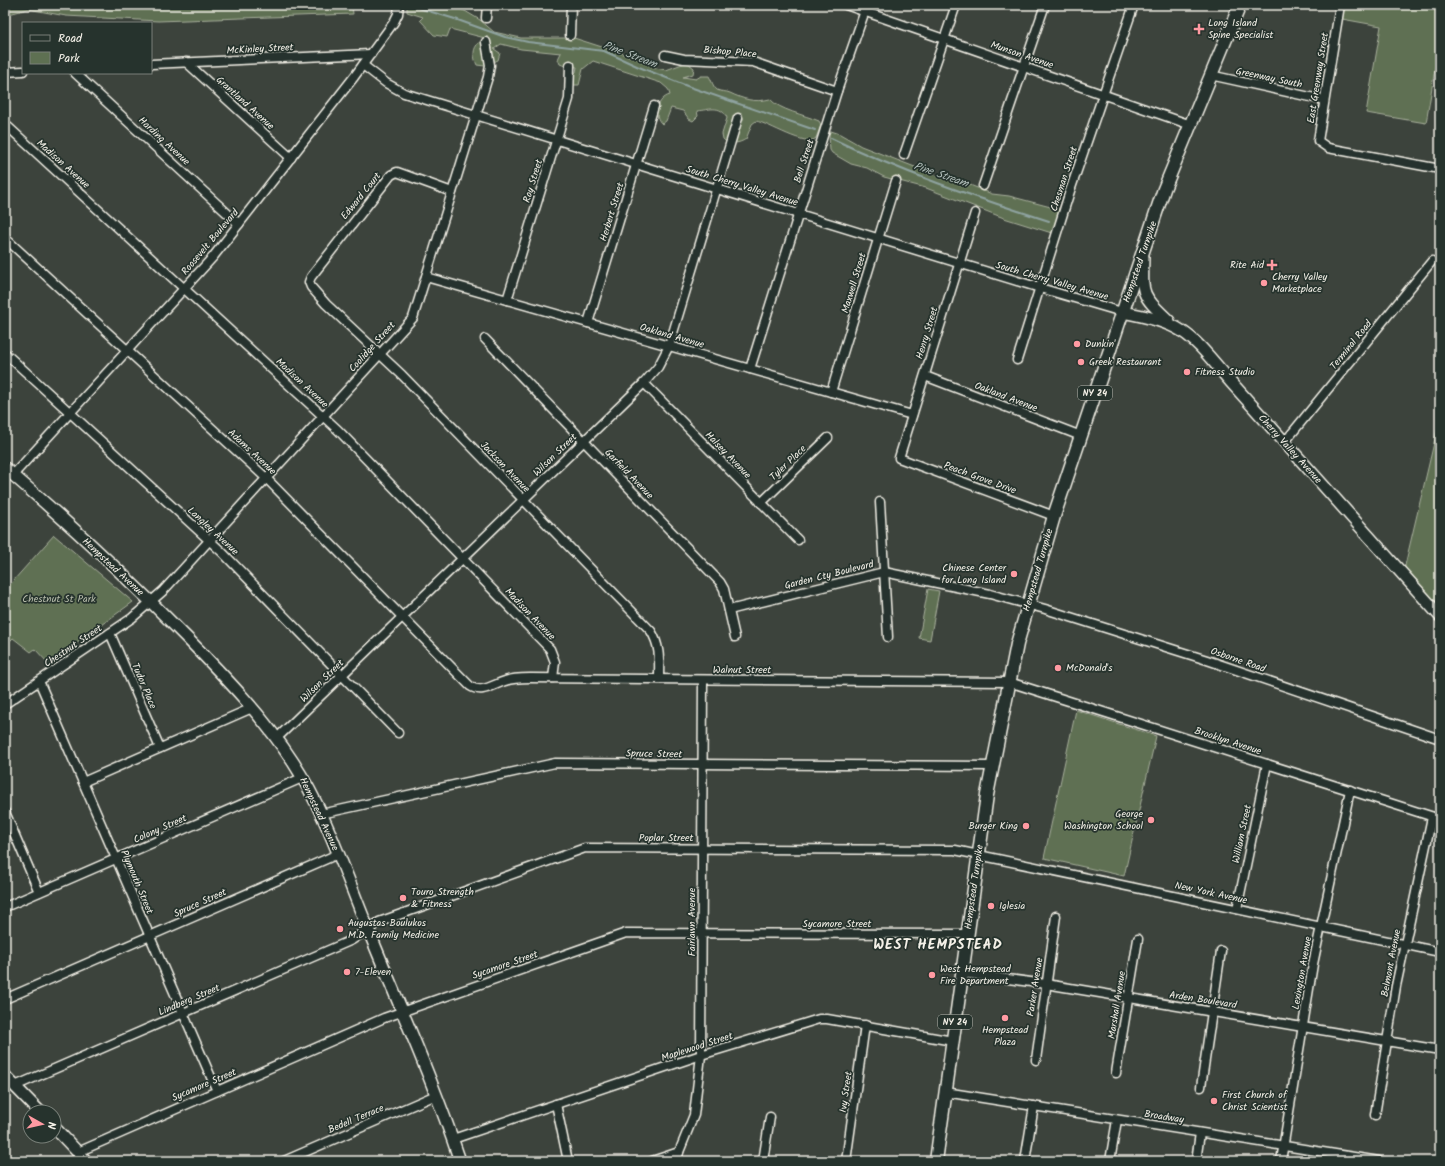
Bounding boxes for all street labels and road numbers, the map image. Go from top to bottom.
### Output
street label: East Greenway Street [1303,31,1333,125]
street label: Munson Avenue [988,37,1056,73]
street label: McKinley Street [226,39,294,59]
street label: Bishop Place [703,42,758,62]
street label: Greenway South [1234,63,1304,93]
street label: Grantland Avenue [212,72,278,134]
street label: Harding Avenue [135,113,194,170]
street label: Madison Avenue [33,135,94,193]
street label: Bell Street [789,137,819,185]
street label: Chesman Street [1046,144,1082,214]
street label: Roy Street [519,157,547,205]
street label: South Cherry Valley Avenue [684,161,801,211]
street label: Edward Court [337,169,385,223]
street label: Herbert Street [595,180,629,243]
street label: Roosevelt Boulevard [177,204,243,279]
street label: Hempstead Turnpike [1119,219,1162,305]
street label: Maxwell Street [837,251,871,315]
street label: South Cherry Valley Avenue [994,257,1111,305]
street label: Henry Street [911,305,943,361]
street label: Terminal Road [1326,316,1377,373]
street label: Coolidge Street [345,318,399,376]
street label: Oakland Avenue [638,319,707,353]
street label: Madison Avenue [272,354,333,412]
street label: Oakland Avenue [972,378,1040,417]
road number: NY 24 [1078,386,1112,400]
street label: Cherry Valley Avenue [1254,411,1326,488]
street label: Adams Avenue [224,425,280,479]
street label: Halsey Avenue [701,428,755,483]
street label: Wilson Street [529,430,581,480]
street label: Jackson Avenue [476,438,534,497]
street label: Tyler Place [766,441,810,485]
street label: Garfield Avenue [601,445,658,503]
street label: Peach Grove Drive [942,457,1019,499]
street label: Langley Avenue [184,503,243,559]
street label: Hempstead Turnpike [1019,526,1058,613]
street label: Hempstead Avenue [78,534,148,600]
street label: Garden Cty Boulevard [783,556,876,594]
street label: Madison Avenue [501,584,560,644]
street label: Chestnut Street [41,620,105,671]
street label: Osborne Road [1208,643,1269,677]
street label: Wilson Street [296,656,348,706]
street label: Tudor Place [127,661,161,712]
street label: Walnut Street [713,662,771,678]
street label: Brooklyn Avenue [1193,723,1264,759]
street label: Spruce Street [626,746,683,762]
street label: Hempstead Avenue [295,775,343,854]
street label: William Street [1228,803,1256,865]
street label: Colony Street [131,810,189,848]
street label: Poplar Street [639,830,693,846]
street label: Hempstead Turnpike [960,843,988,930]
street label: Plymouth Street [116,847,158,917]
street label: New York Avenue [1173,878,1249,909]
street label: Spruce Street [171,884,229,922]
street label: Fairlawn Avenue [684,887,700,956]
street label: Sycamore Street [803,916,872,932]
street label: Belmont Avenue [1377,927,1405,998]
street label: Lexington Avenue [1288,935,1316,1011]
street label: Sycamore Street [470,946,540,984]
street label: Parker Avenue [1022,956,1048,1018]
street label: Marshall Avenue [1104,969,1130,1040]
street label: Lindberg Street [156,980,222,1020]
street label: Arden Boulevard [1168,987,1239,1013]
road number: NY 24 [938,1015,972,1029]
street label: Maplewood Street [659,1028,735,1066]
street label: Sycamore Street [169,1064,239,1106]
street label: Ivy Street [835,1070,857,1114]
street label: Bedell Terrace [326,1100,387,1138]
street label: Broadway [1143,1106,1185,1128]

